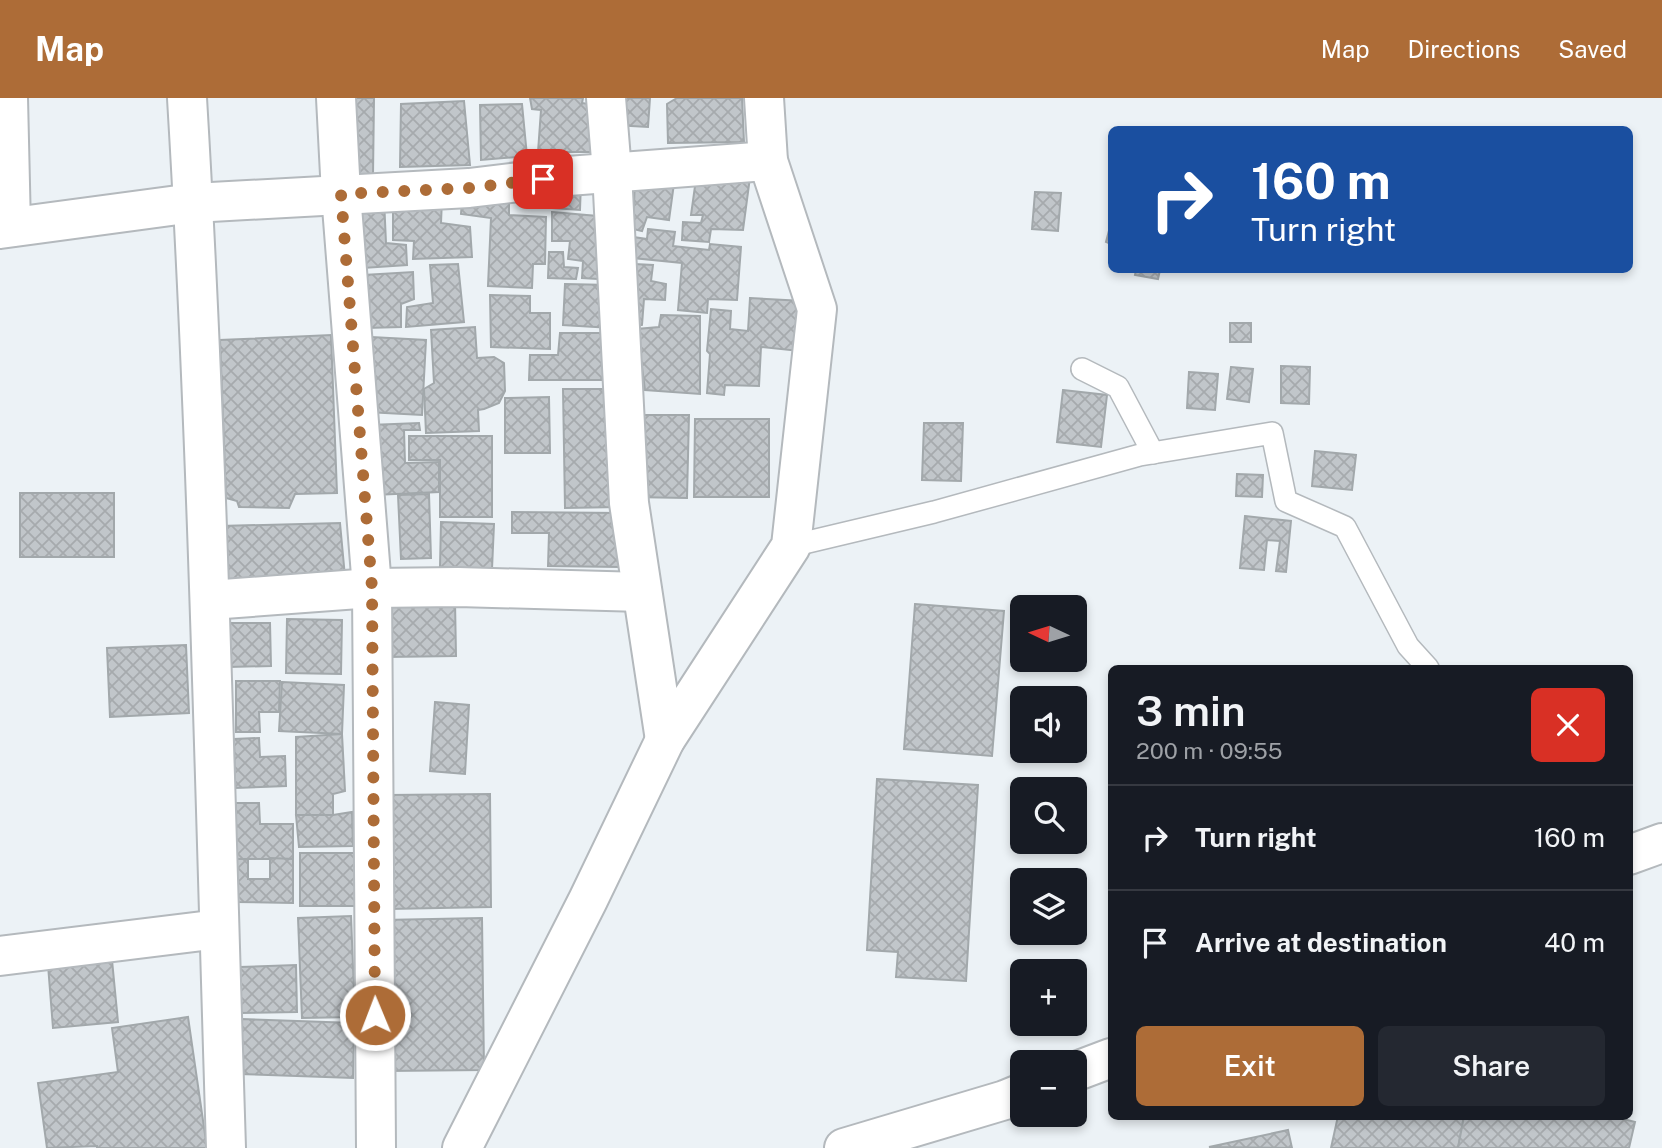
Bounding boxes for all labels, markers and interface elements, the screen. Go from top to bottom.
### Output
text: Map [35,30,104,68]
text: Map [1321,35,1370,63]
text: Directions [1408,35,1520,63]
text: Saved [1558,35,1627,63]
pin [513,149,573,209]
text: 160 m [1251,152,1391,210]
icon: right [1136,154,1227,245]
icon: arrive [524,160,562,198]
text: Turn right [1251,211,1396,248]
north arrow [1010,595,1087,672]
map controls [1010,595,1087,1127]
button: sound [1010,686,1087,763]
text: 3 min [1136,686,1246,735]
button: close [1531,688,1605,762]
text: 200 m · 09:55 [1136,737,1282,764]
button: search [1010,777,1087,854]
icon: right [1136,819,1174,857]
text: Turn right [1195,822,1317,853]
text: 160 m [1534,822,1605,853]
button: layers [1010,868,1087,945]
icon: arrive [1136,924,1174,962]
text: Arrive at destination [1195,927,1447,958]
text: 40 m [1544,927,1605,958]
button: + [1010,959,1087,1036]
position arrow [338,978,412,1052]
button: Exit [1136,1026,1364,1106]
button: Share [1378,1026,1605,1106]
button: − [1010,1050,1087,1127]

